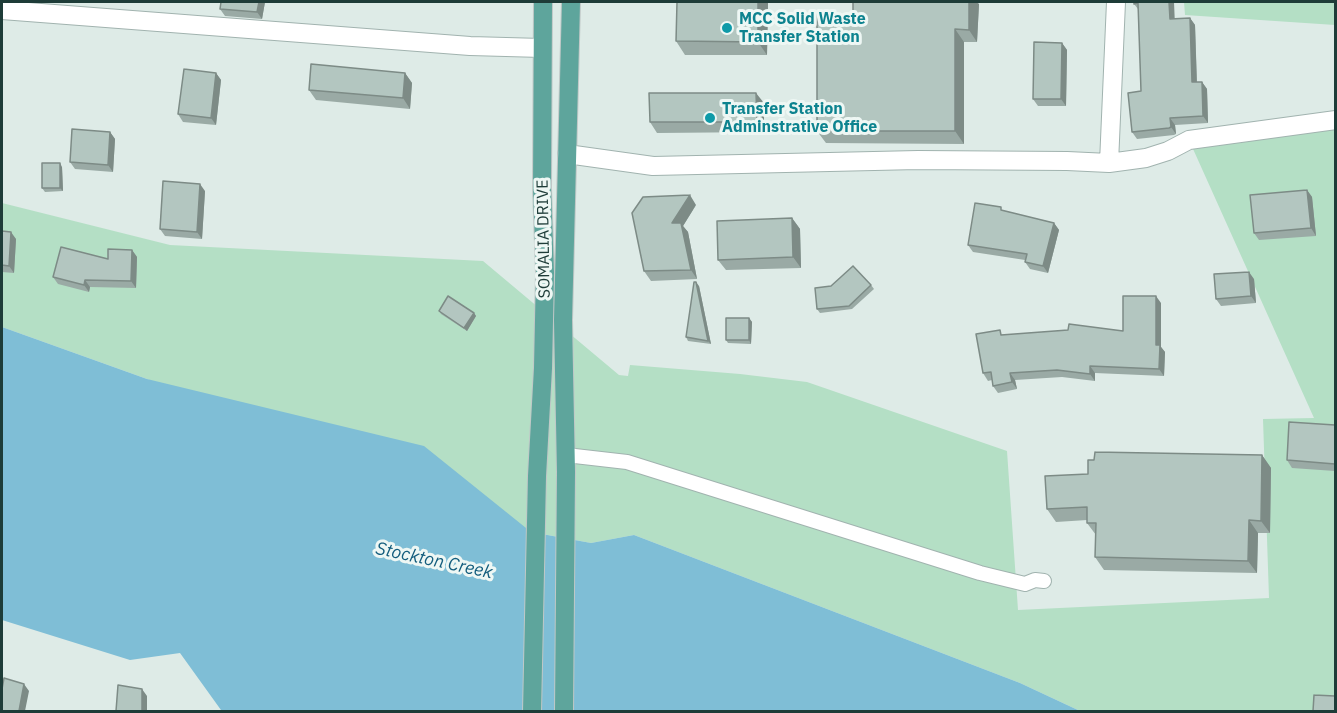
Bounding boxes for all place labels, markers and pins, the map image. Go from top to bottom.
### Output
place label: MCC Solid Waste Transfer Station [739,9,866,47]
marker: MCC Solid Waste Transfer Station [720,21,734,35]
place label: Transfer Station Adminstrative Office [722,99,877,137]
marker: Transfer Station Adminstrative Office [703,111,717,125]

